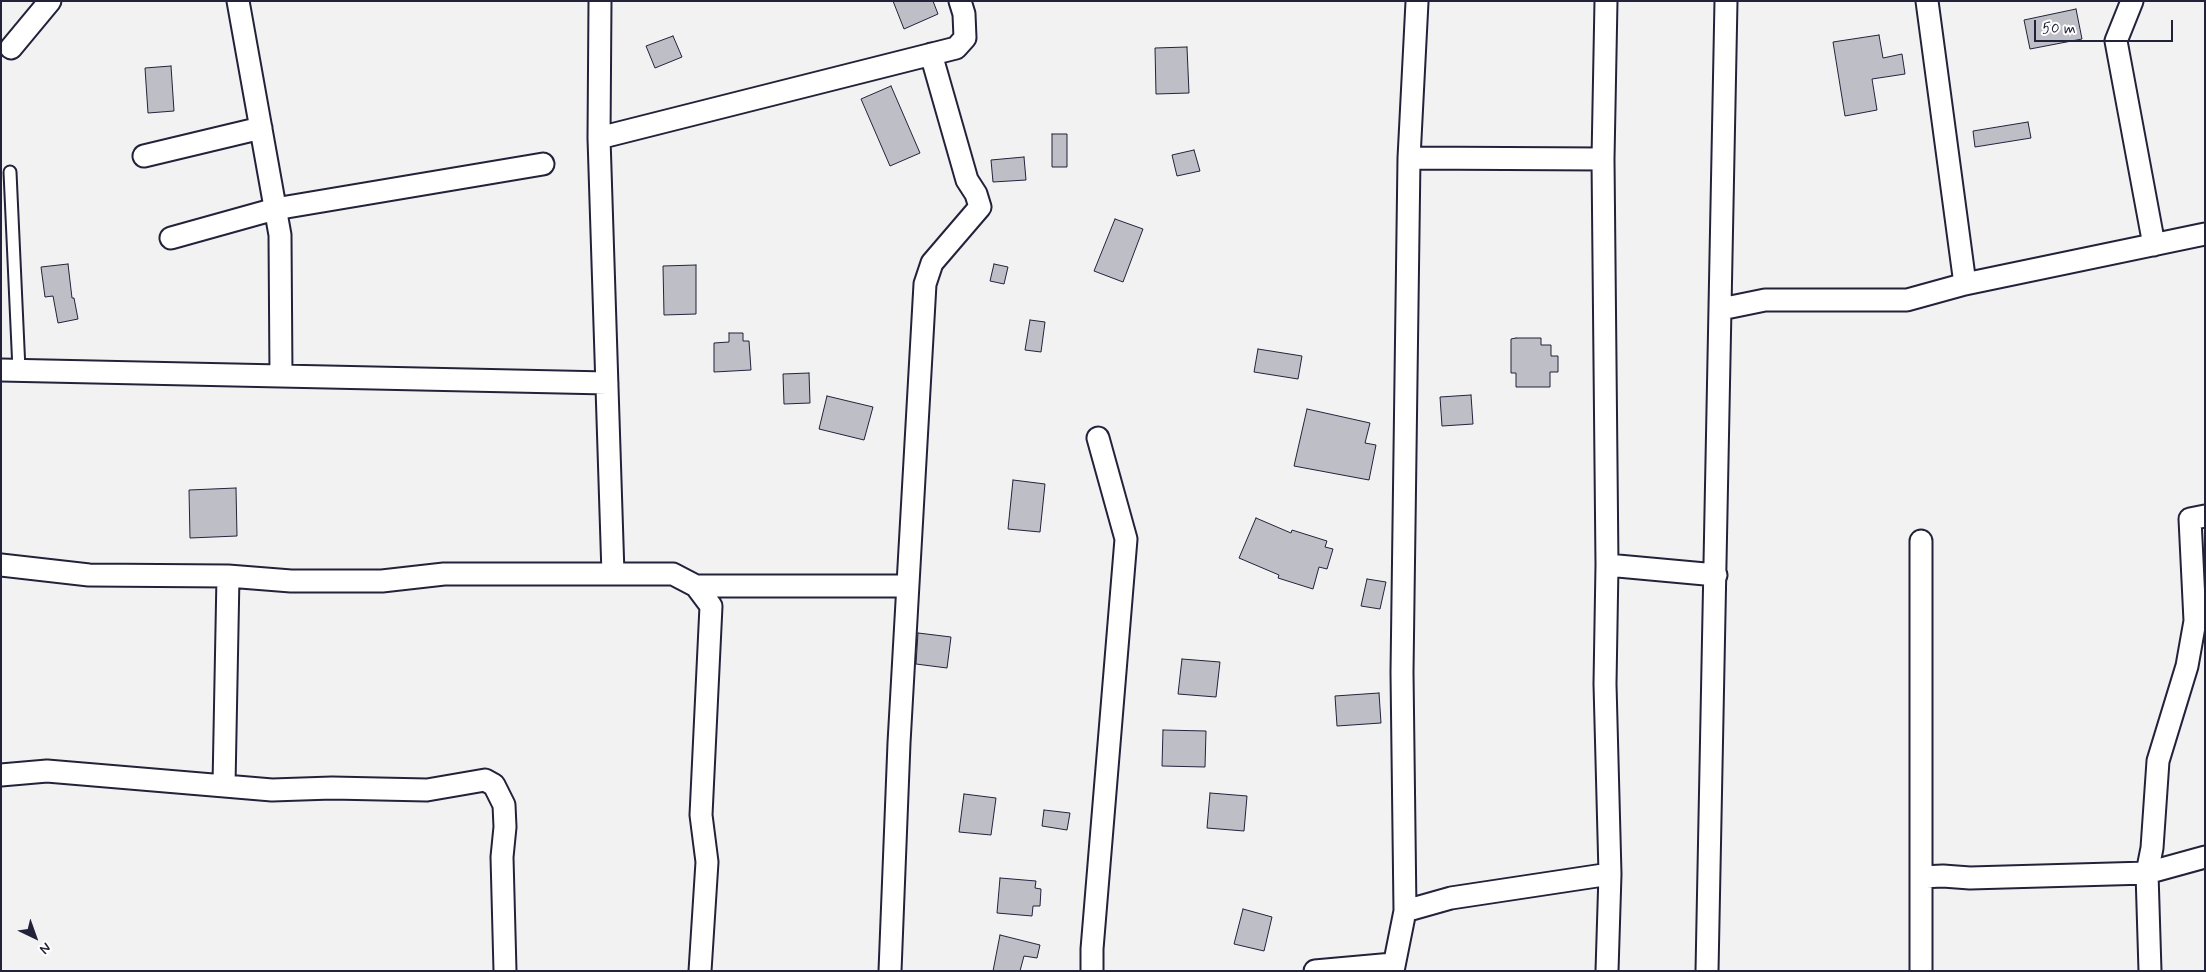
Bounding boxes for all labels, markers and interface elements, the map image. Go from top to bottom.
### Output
scale bar [2036,10,2175,42]
text: 50 m [2042,19,2076,39]
north arrow [10,912,60,962]
text: N [36,938,55,958]

